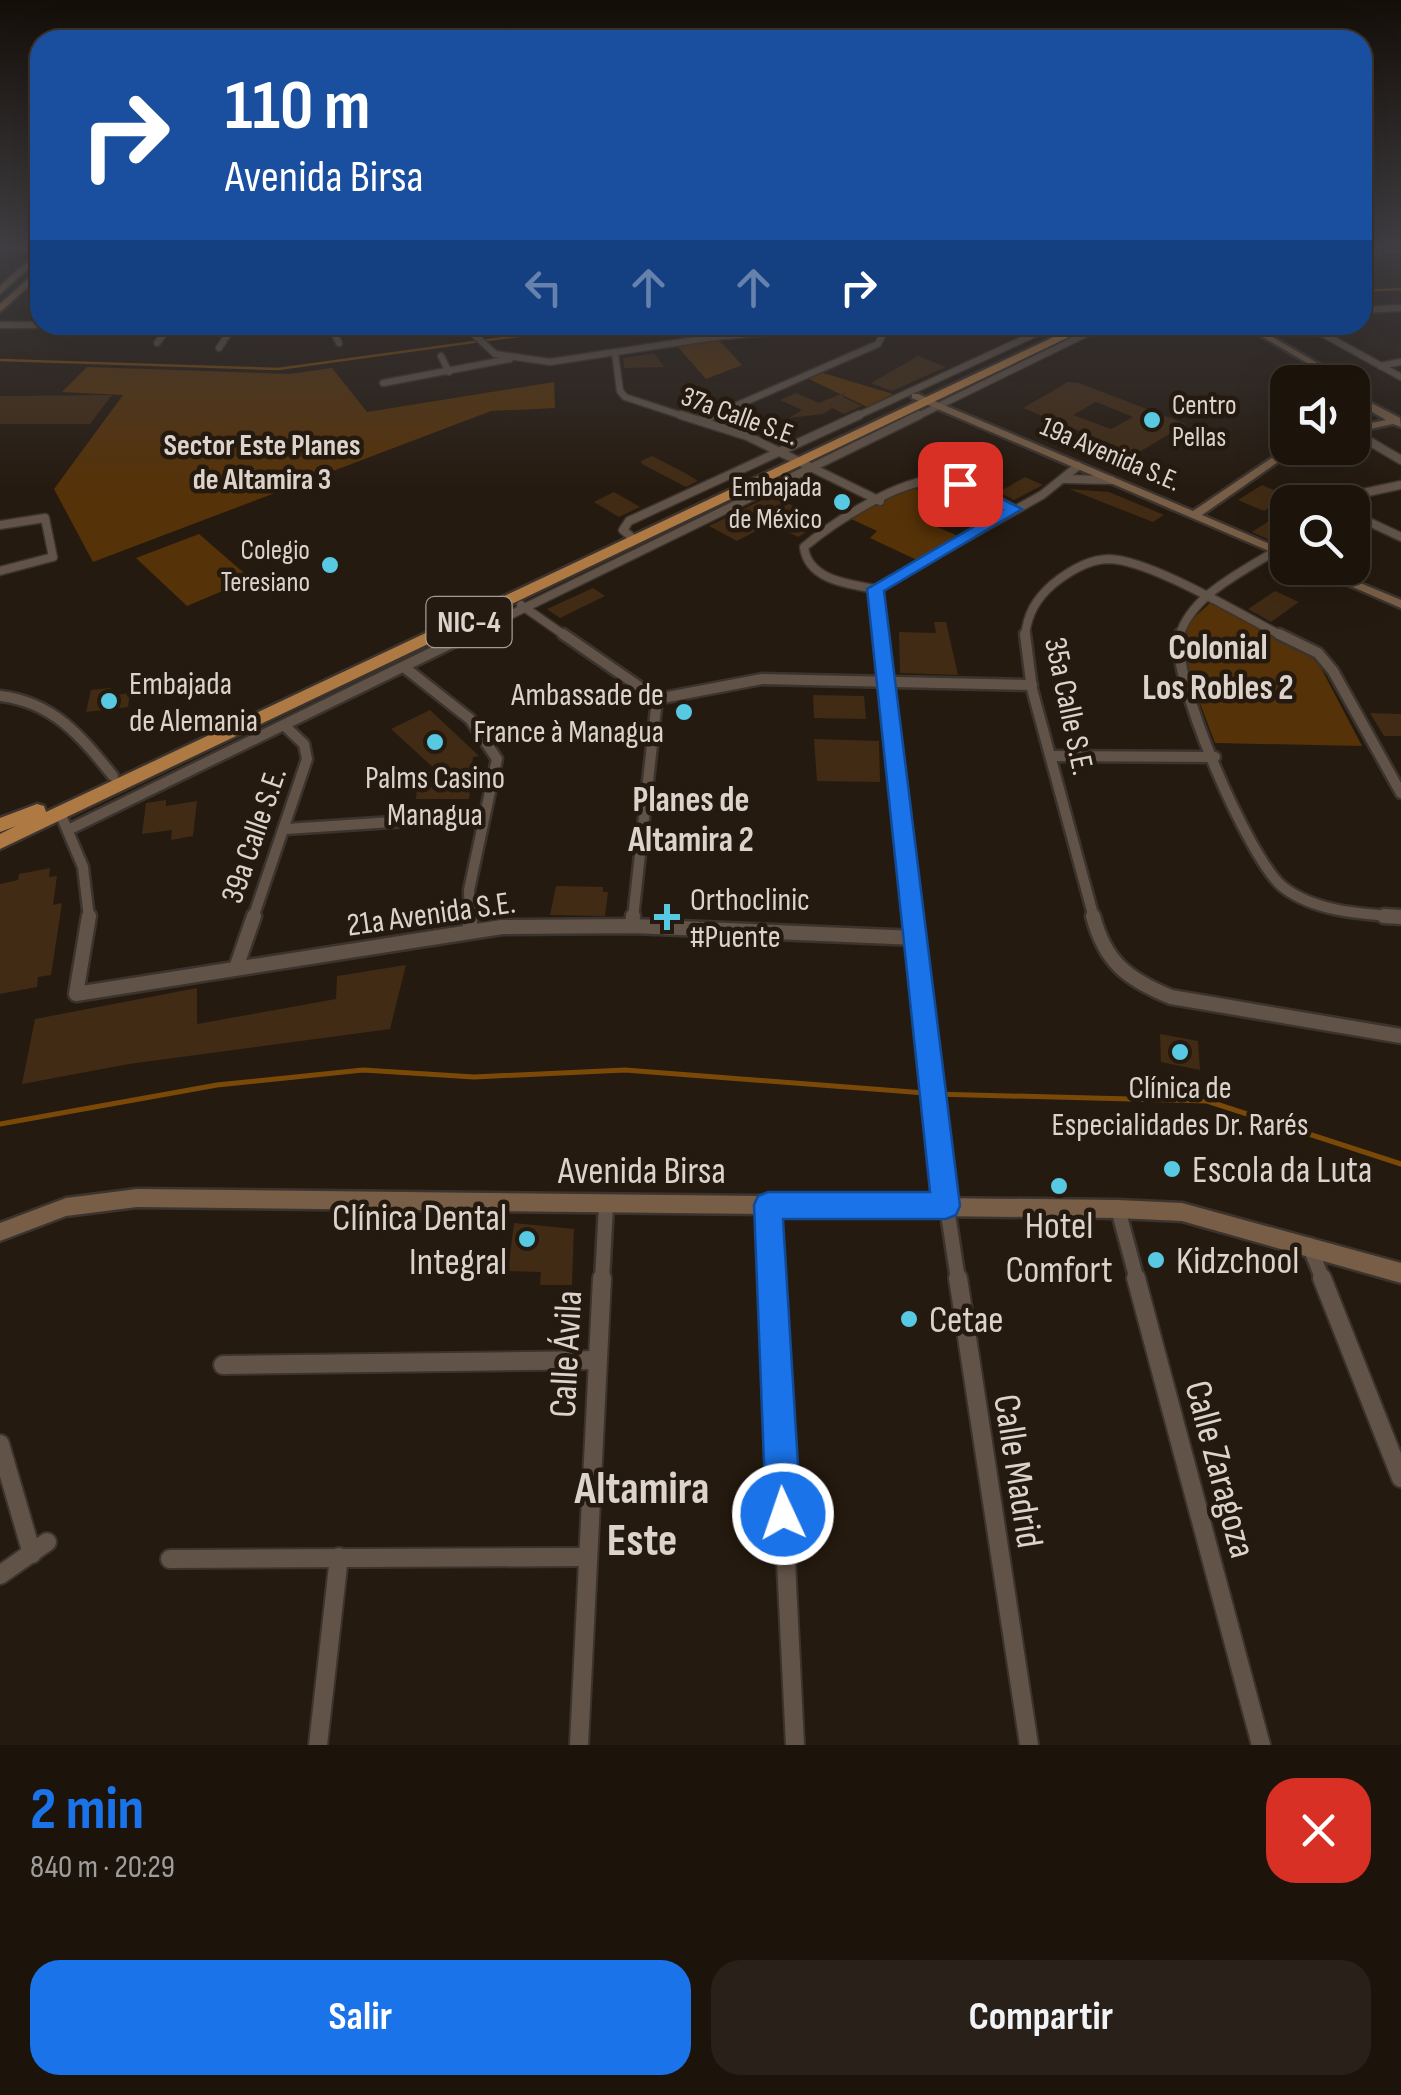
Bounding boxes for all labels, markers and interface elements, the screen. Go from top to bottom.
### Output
text: 110 m [225,65,371,149]
icon: right [60,70,190,200]
text: Avenida Birsa [225,150,424,205]
icon: left [516,260,571,315]
icon: ahead [621,260,676,315]
icon: ahead [726,260,781,315]
icon: right [831,260,886,315]
map controls [1270,365,1370,585]
button: sound [1270,365,1370,465]
street label: 37a Calle S.E. [677,380,802,453]
place label: Centro Pellas [1172,389,1237,454]
marker: Centro Pellas [1141,409,1163,431]
street label: 19a Avenida S.E. [1035,410,1186,499]
district label: Sector Este Planes de Altamira 3 [163,428,361,498]
pin [918,442,1003,527]
icon: arrive [933,457,988,512]
place label: Embajada de México [729,471,822,536]
button: search [1270,485,1370,585]
marker: Embajada de México [831,491,853,513]
place label: Colegio Teresiano [221,534,310,599]
marker: Colegio Teresiano [319,554,341,576]
road number: NIC-4 [426,597,512,647]
district label: Colonial Los Robles 2 [1142,627,1294,710]
street label: 35a Calle S.E. [1035,634,1102,779]
place label: Embajada de Alemania [129,665,258,741]
place label: Ambassade de France à Managua [473,676,664,752]
marker: Embajada de Alemania [98,690,120,712]
marker: Ambassade de France à Managua [673,701,695,723]
marker: Palms Casino Managua [424,731,446,753]
place label: Palms Casino Managua [365,759,505,835]
street label: 39a Calle S.E. [213,762,296,909]
district label: Planes de Altamira 2 [627,779,754,862]
place label: Orthoclinic #Puente [690,881,810,957]
street label: 21a Avenida S.E. [344,883,518,946]
marker: Orthoclinic #Puente [654,904,680,930]
marker: Clínica de Especialidades Dr. Rarés [1169,1041,1191,1063]
place label: Clínica de Especialidades Dr. Rarés [1052,1069,1308,1145]
place label: Escola da Luta [1192,1148,1372,1193]
street label: Avenida Birsa [557,1149,726,1194]
marker: Escola da Luta [1161,1158,1183,1180]
marker: Hotel Comfort [1048,1175,1070,1197]
place label: Clínica Dental Integral [332,1196,507,1285]
place label: Hotel Comfort [1005,1204,1113,1293]
marker: Clínica Dental Integral [516,1228,538,1250]
place label: Kidzchool [1176,1239,1299,1284]
marker: Kidzchool [1145,1249,1167,1271]
street label: Calle Ávila [541,1289,592,1419]
place label: Cetae [929,1298,1004,1343]
marker: Cetae [898,1308,920,1330]
street label: Calle Zaragoza [1174,1376,1265,1563]
street label: Calle Madrid [983,1391,1052,1551]
district label: Altamira Este [574,1462,709,1569]
position arrow [731,1462,835,1566]
text: 2 min [30,1774,144,1846]
button: close [1266,1778,1371,1883]
text: 840 m · 20:29 [30,1848,175,1887]
button: Salir [30,1960,691,2075]
button: Compartir [711,1960,1371,2075]

